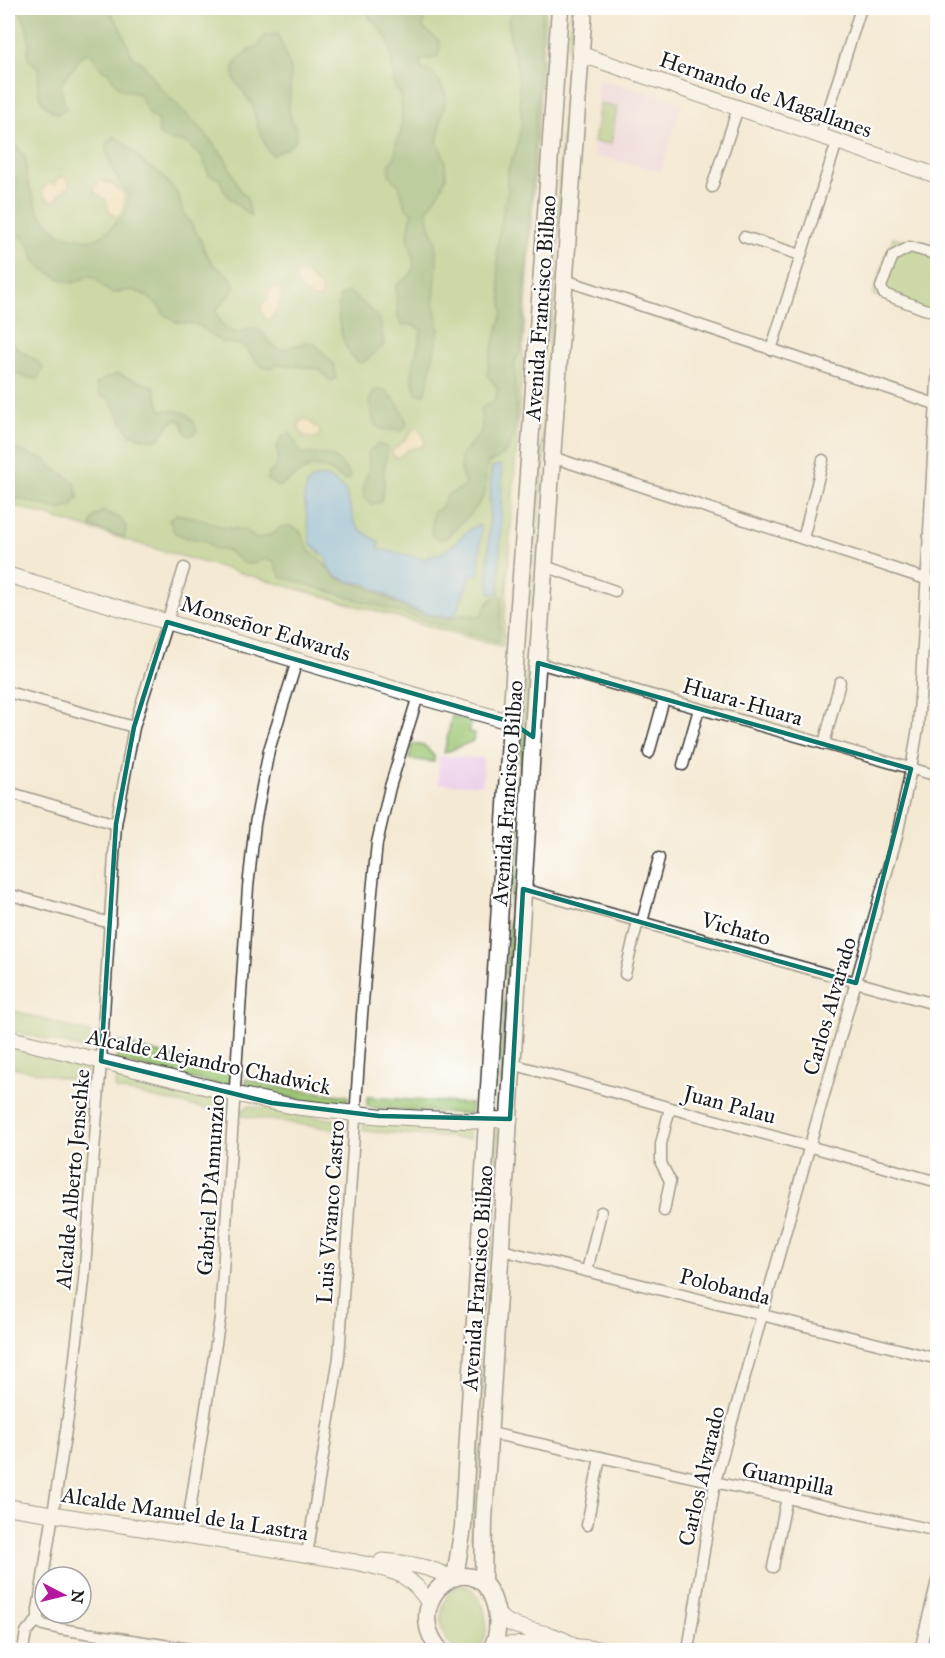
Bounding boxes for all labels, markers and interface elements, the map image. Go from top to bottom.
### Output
street label: Hernando de Magallanes [656,45,876,144]
street label: Avenida Francisco Bilbao [519,194,562,423]
street label: Monseñor Edwards [178,590,354,667]
street label: Huara-Huara [680,671,807,732]
street label: Avenida Francisco Bilbao [486,679,529,908]
street label: Vichato [697,905,774,951]
street label: Carlos Alvarado [797,934,862,1078]
street label: Alcalde Alejandro Chadwick [83,1022,334,1101]
street label: Alcalde Alberto Jenschke [49,1068,96,1291]
street label: Juan Palau [679,1079,779,1130]
street label: Gabriel D'Annunzio [191,1094,230,1276]
street label: Luis Vivanco Castro [311,1119,350,1305]
street label: Avenida Francisco Bilbao [456,1164,499,1393]
street label: Polobanda [677,1262,774,1311]
street label: Carlos Alvarado [672,1404,731,1549]
street label: Guampilla [739,1456,837,1502]
street label: Alcalde Manuel de la Lastra [59,1481,311,1546]
north arrow [33,1565,93,1625]
text: N [67,1589,88,1605]

